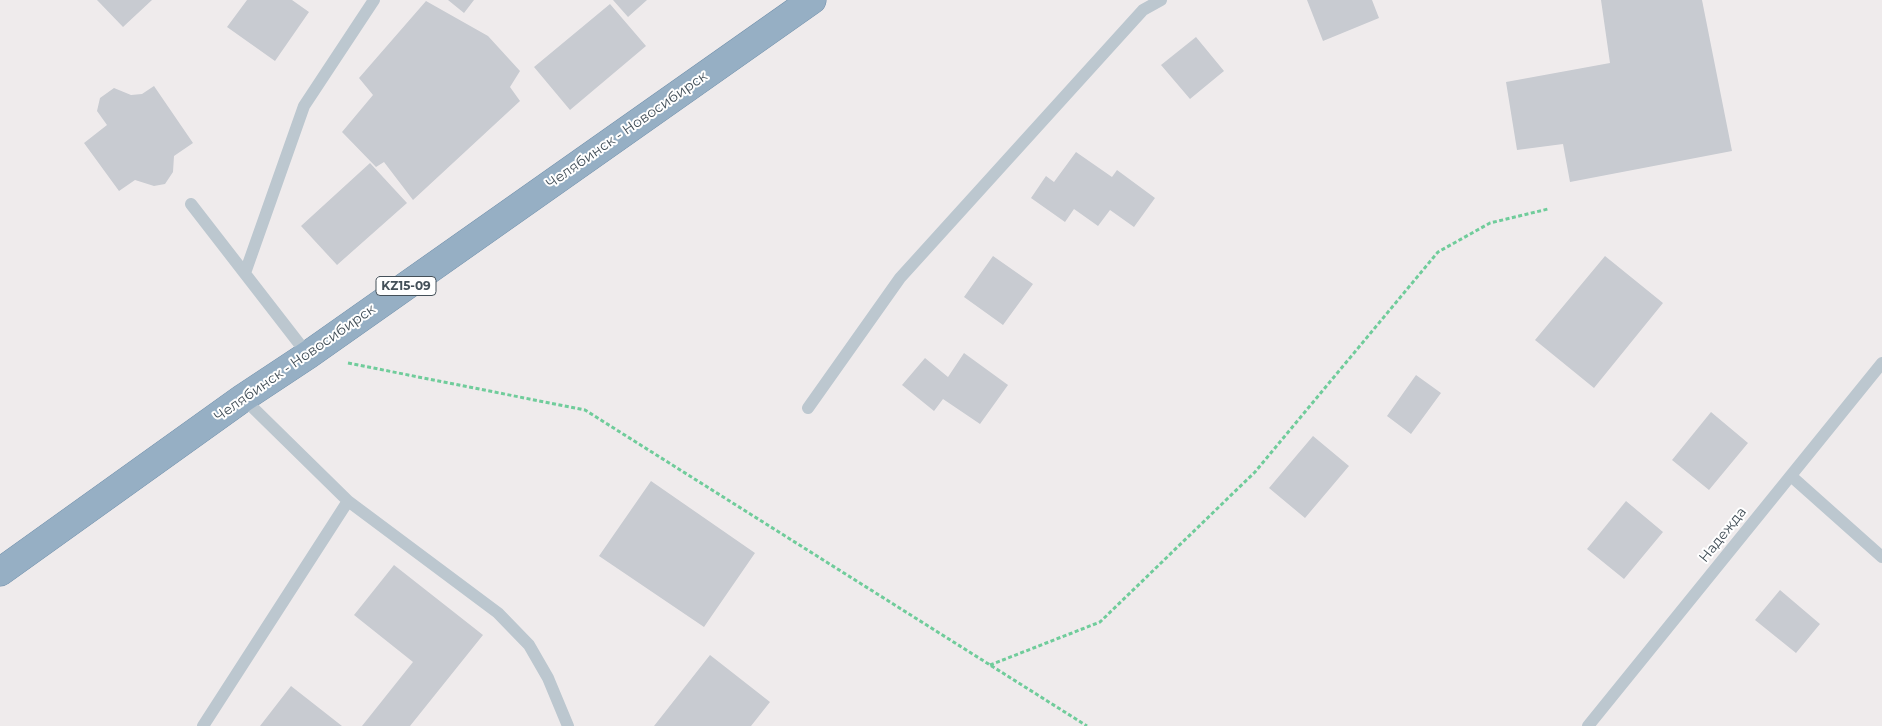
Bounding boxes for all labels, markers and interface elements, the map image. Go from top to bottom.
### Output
street label: Челябинск - Новосибирск [543,68,711,192]
road number: KZ15-09 [376,276,436,296]
street label: Челябинск - Новосибирск [211,301,379,425]
street label: Надежда [1696,504,1750,566]

